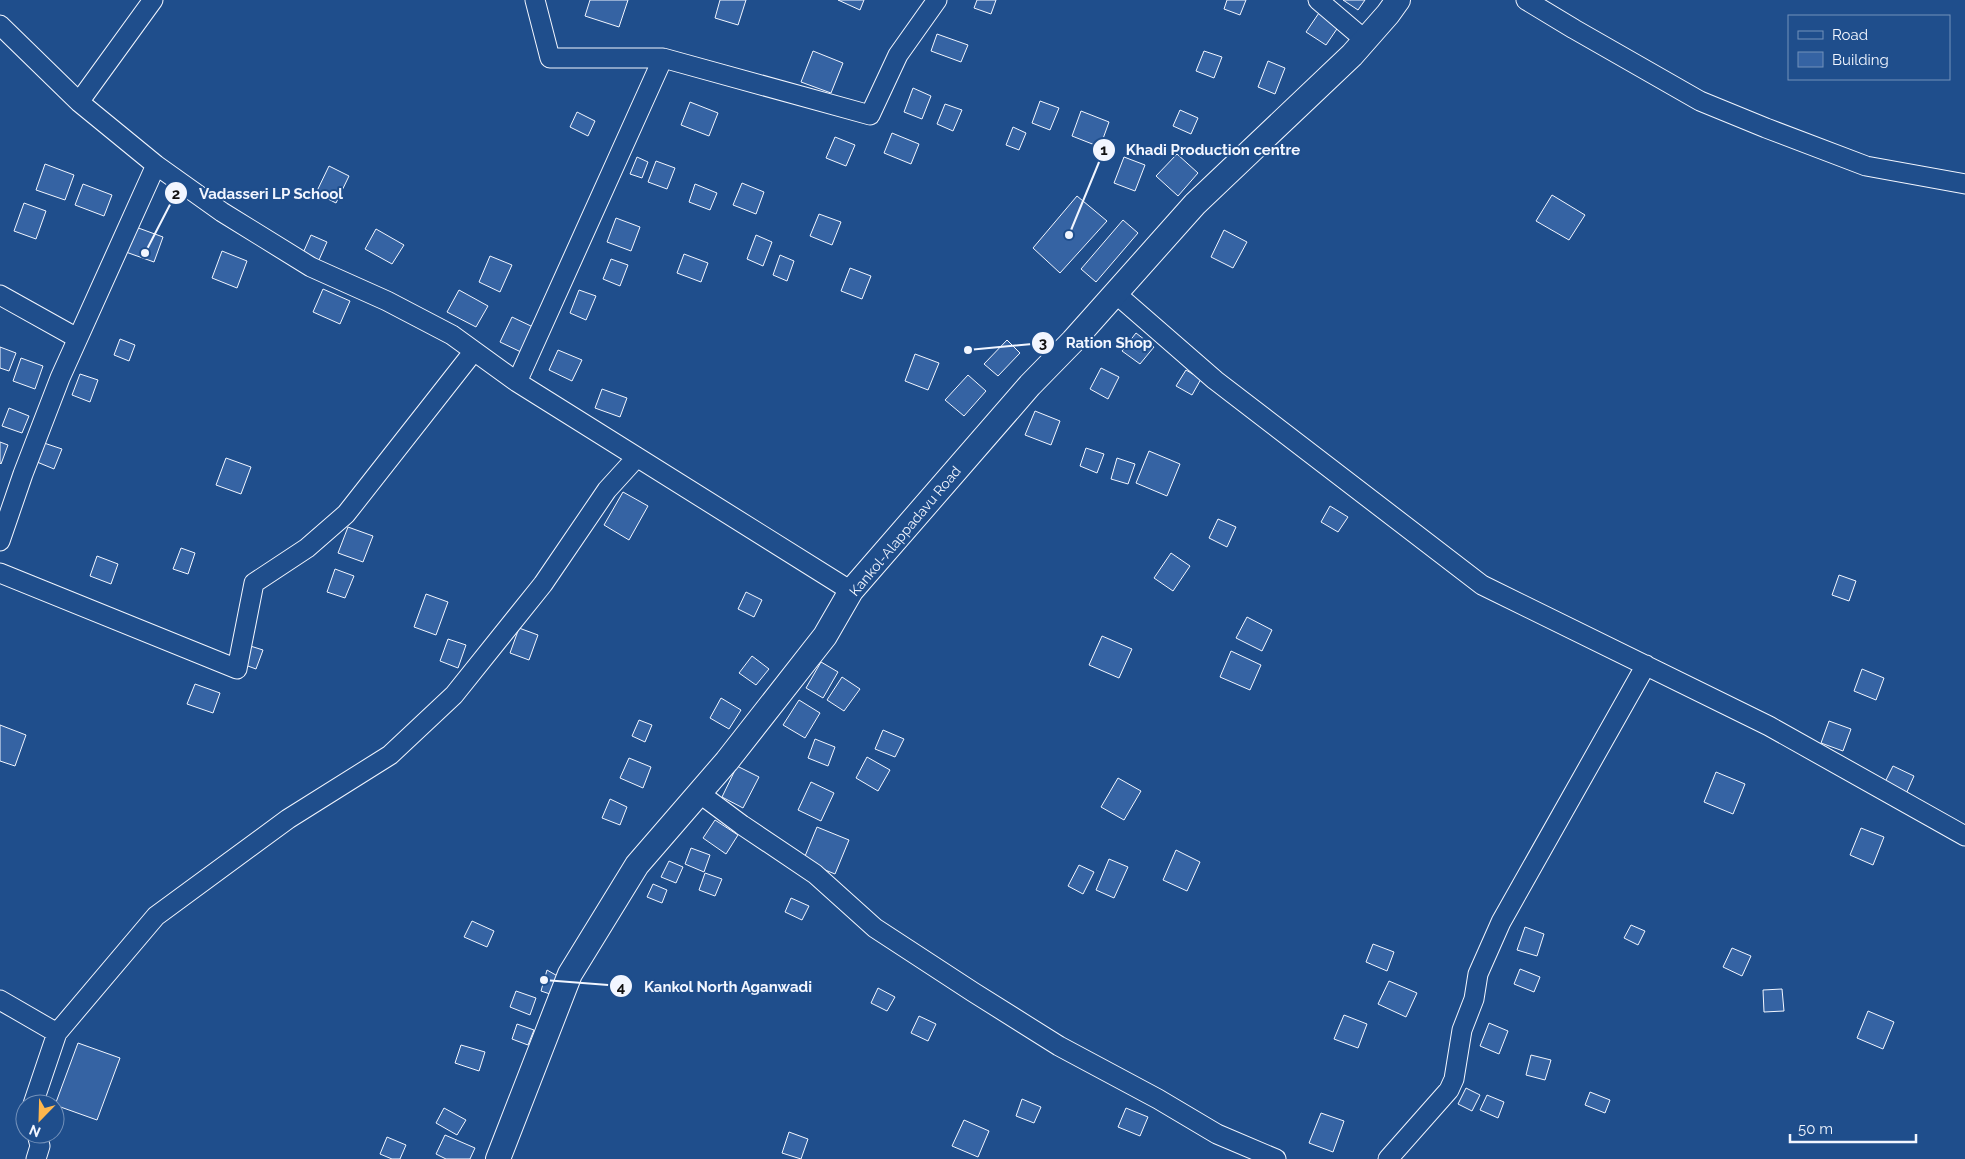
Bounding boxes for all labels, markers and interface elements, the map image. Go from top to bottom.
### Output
legend [1788,15,1950,80]
text: Road [1832,26,1868,44]
text: Building [1832,51,1889,69]
callout: Khadi Production centre [1091,135,1311,165]
text: 1 [1100,141,1108,159]
text: Khadi Production centre [1126,141,1300,159]
callout: Vadasseri LP School [164,178,353,208]
text: 2 [172,185,180,203]
text: Vadasseri LP School [199,185,343,203]
callout: Ration Shop [1031,328,1162,358]
text: 3 [1039,334,1047,352]
text: Ration Shop [1066,334,1153,352]
street label: Kankol-Alappadavu Road [846,463,964,599]
callout: Kankol North Aganwadi [608,971,822,1001]
text: 4 [617,978,626,996]
text: Kankol North Aganwadi [644,978,812,996]
north arrow [15,1094,65,1144]
scale bar [1790,1112,1916,1144]
text: 50 m [1798,1120,1833,1138]
text: N [27,1122,43,1140]

